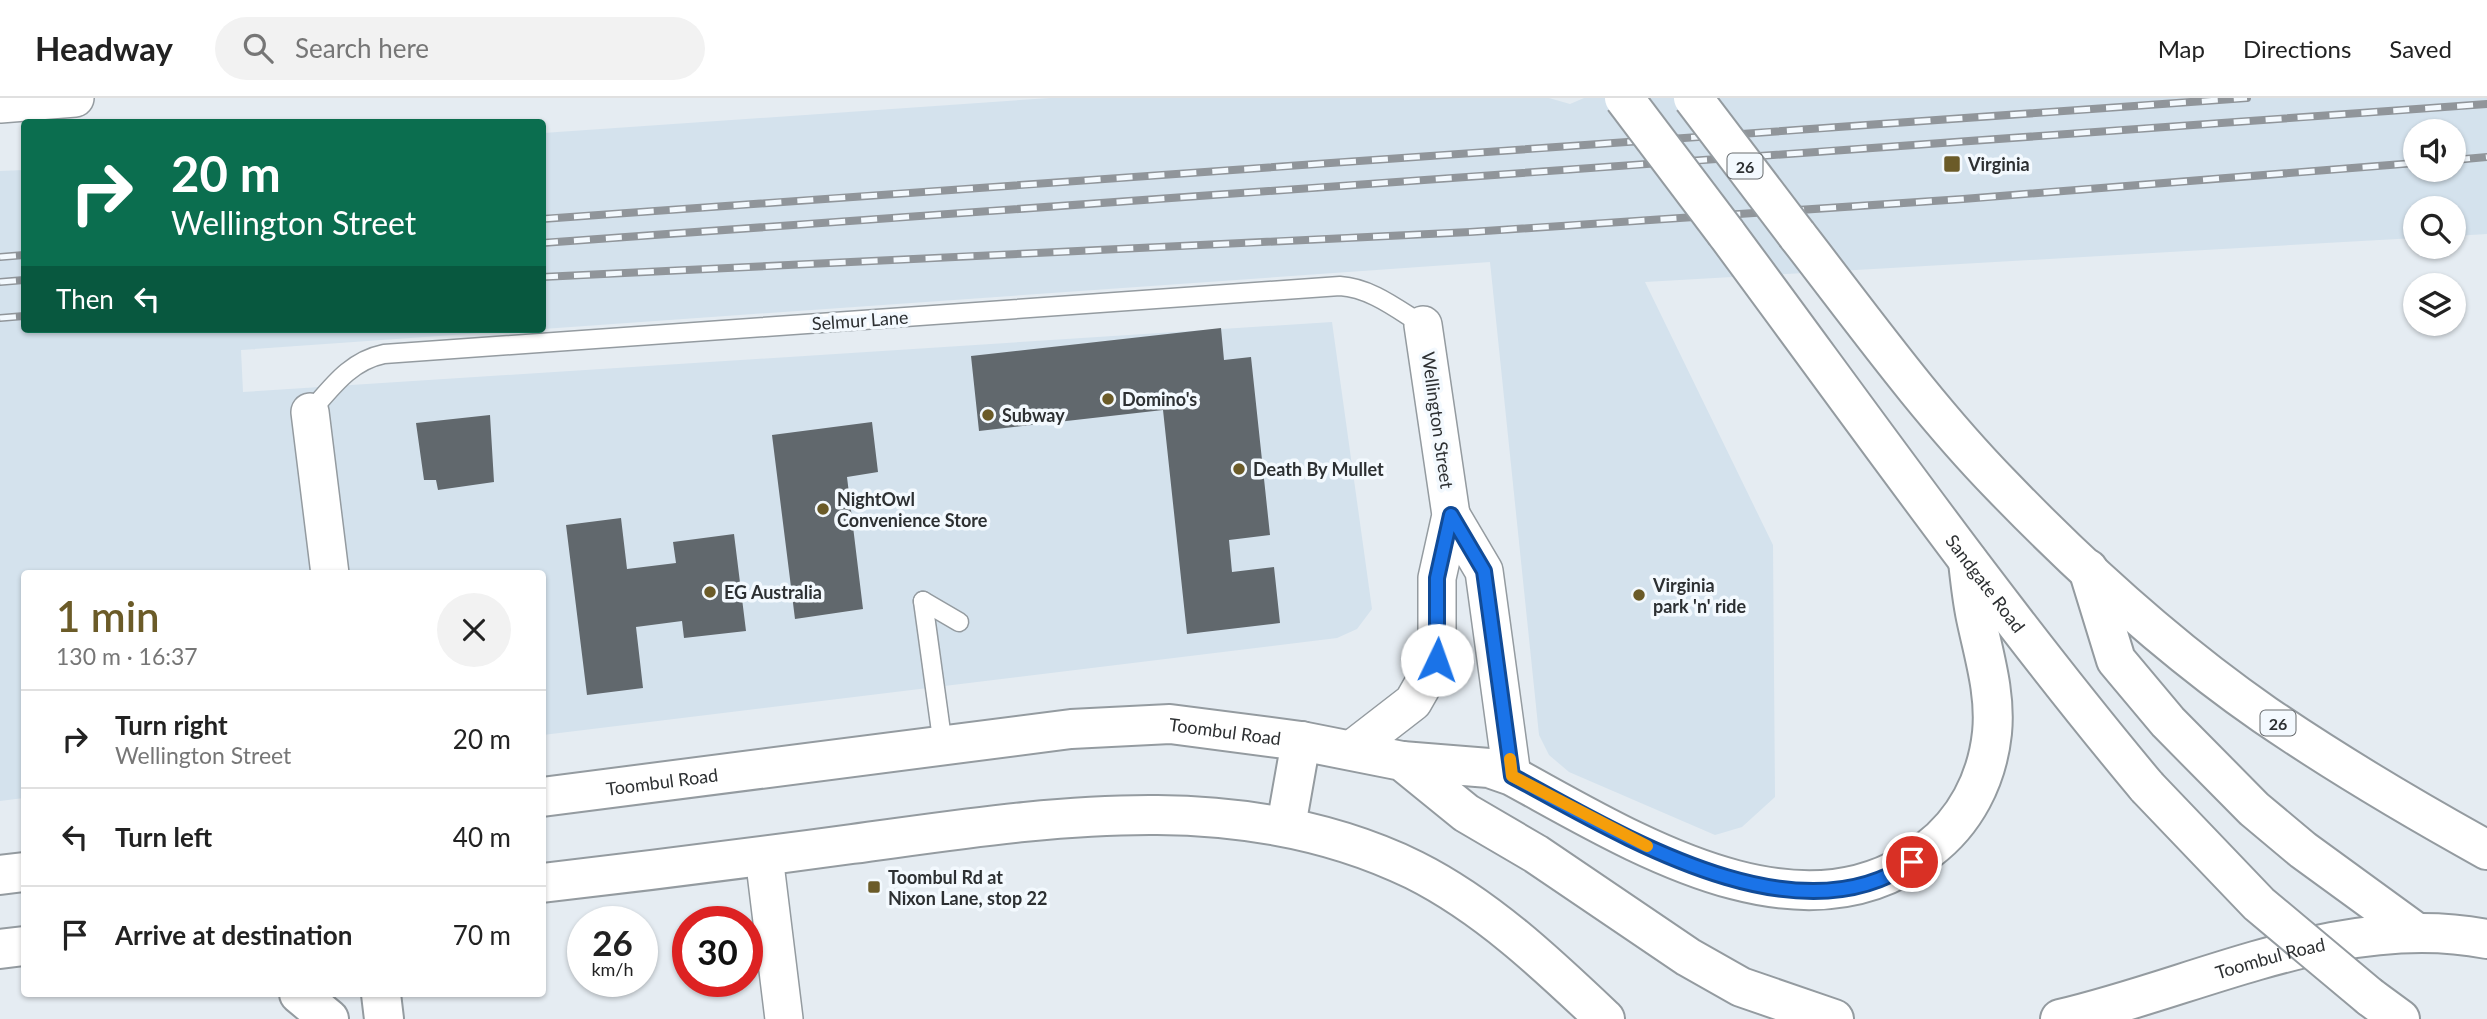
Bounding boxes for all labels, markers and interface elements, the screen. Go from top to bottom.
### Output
search box [215,17,705,80]
text: Headway [35,28,173,68]
icon: search [239,29,277,67]
text: Search here [295,32,429,64]
text: Map [2158,34,2205,63]
text: Directions [2243,34,2351,63]
text: Saved [2389,34,2452,63]
map controls [2403,119,2466,336]
button: sound [2403,119,2466,182]
text: 20 m [171,144,281,202]
icon: right [56,147,147,238]
road number: 26 [1728,153,1762,178]
place label: Virginia [1967,153,2030,175]
marker: Virginia [1942,154,1962,174]
button: search [2403,196,2466,259]
text: Wellington Street [171,203,416,242]
button: layers [2403,273,2466,336]
icon: left [128,280,166,318]
text: Then [56,283,114,315]
street label: Selmur Lane [811,306,909,334]
street label: Wellington Street [1418,350,1459,490]
place label: Domino's [1122,388,1197,410]
marker: Domino's [1100,391,1116,407]
place label: Subway [1002,404,1065,426]
marker: Subway [980,407,996,423]
place label: Death By Mullet [1253,458,1384,480]
marker: Death By Mullet [1231,461,1247,477]
place label: NightOwl Convenience Store [837,488,988,531]
marker: NightOwl Convenience Store [815,501,831,517]
street label: Sandgate Road [1941,530,2030,637]
place label: Virginia park 'n' ride [1652,574,1746,617]
place label: EG Australia [724,581,822,603]
marker: EG Australia [702,584,718,600]
marker: Virginia park 'n' ride [1631,587,1647,603]
text: 1 min [56,591,160,641]
button: close [437,593,511,667]
position arrow [1400,623,1474,697]
text: 130 m · 16:37 [56,642,198,670]
text: Turn right [115,709,228,741]
road number: 26 [2260,710,2296,736]
street label: Toombul Road [1168,713,1282,749]
icon: right [56,720,94,758]
text: 20 m [453,723,511,755]
text: Wellington Street [115,741,291,769]
street label: Toombul Road [605,763,719,800]
icon: left [56,818,94,856]
text: Turn left [115,821,212,853]
text: 40 m [453,821,511,853]
pin [1882,832,1942,892]
icon: arrive [1893,843,1931,881]
place label: Toombul Rd at Nixon Lane, stop 22 [888,866,1047,909]
marker: Toombul Rd at Nixon Lane, stop 22 [866,879,882,895]
speed limit sign: 30 [672,906,763,997]
icon: arrive [56,916,94,954]
text: Arrive at destination [115,919,352,951]
text: 70 m [453,919,511,951]
text: 26 [592,921,633,963]
street label: Toombul Road [2213,933,2327,983]
text: km/h [591,958,634,980]

